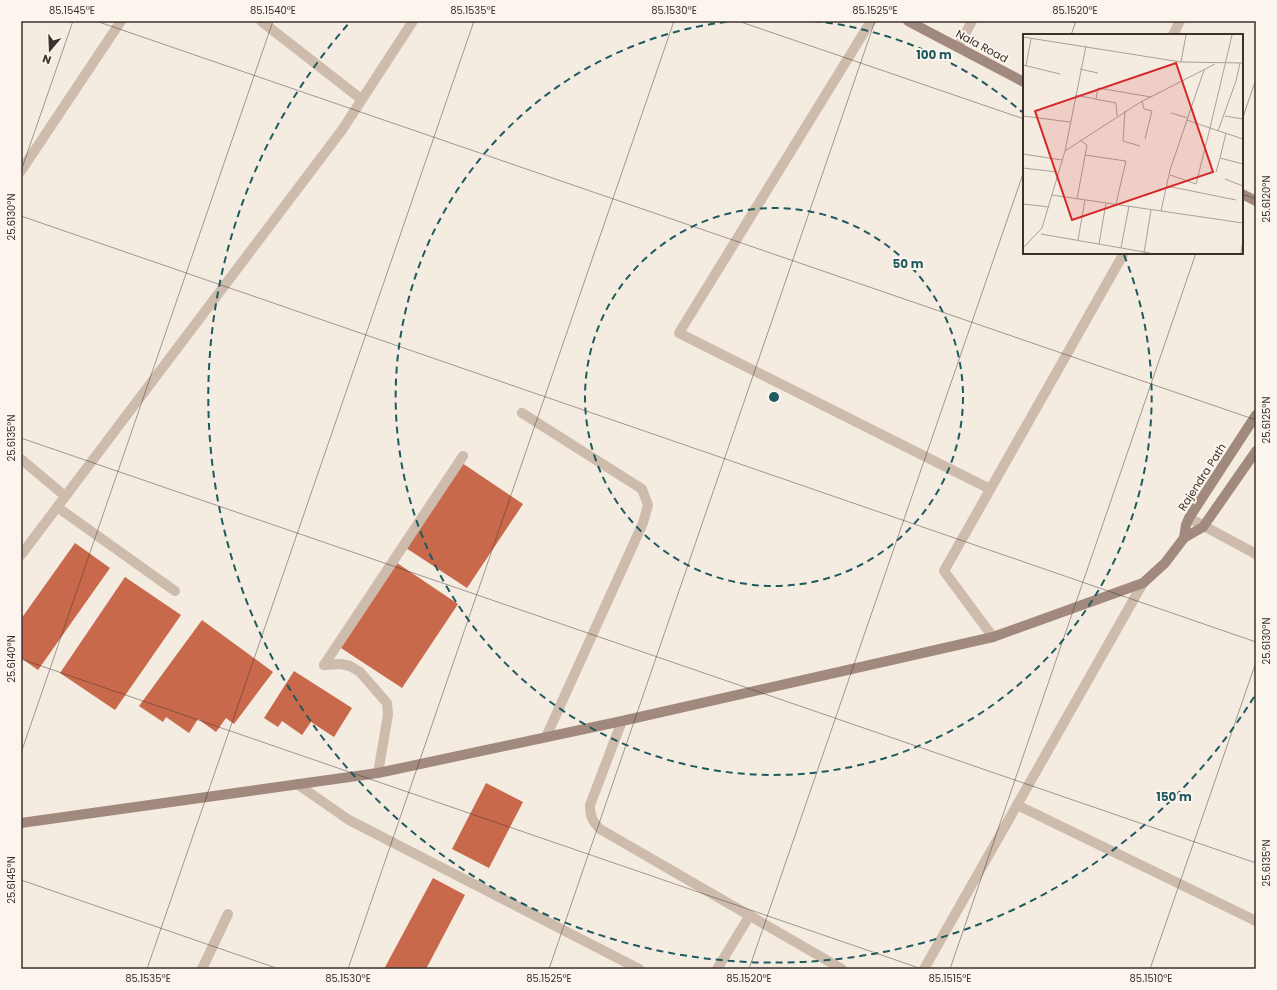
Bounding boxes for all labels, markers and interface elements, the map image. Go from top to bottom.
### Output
text: 85.1545°E [49,3,95,18]
text: 85.1540°E [250,3,296,18]
text: 85.1535°E [450,3,496,18]
text: 85.1530°E [651,3,697,18]
text: 85.1525°E [852,3,898,18]
text: 85.1520°E [1052,3,1098,18]
street label: Nala Road [953,26,1011,66]
north arrow [30,30,70,70]
inset map [1023,34,1243,254]
text: 100 m [916,46,952,63]
text: N [40,51,53,68]
text: 25.6120°N [1259,176,1274,222]
text: 25.6130°N [4,194,19,240]
text: 50 m [893,255,924,272]
centre of rings [767,390,781,404]
text: 25.6125°N [1259,397,1274,443]
text: 25.6135°N [4,415,19,461]
street label: Rajendra Path [1174,440,1230,514]
text: 25.6130°N [1259,618,1274,664]
text: 25.6140°N [4,635,19,683]
text: 150 m [1156,788,1192,805]
text: 25.6135°N [1259,840,1274,886]
text: 25.6145°N [4,856,19,904]
text: 85.1535°E [125,971,171,986]
text: 85.1530°E [325,971,371,986]
text: 85.1525°E [526,971,572,986]
text: 85.1520°E [726,971,772,986]
text: 85.1515°E [929,971,971,986]
text: 85.1510°E [1130,971,1172,986]

